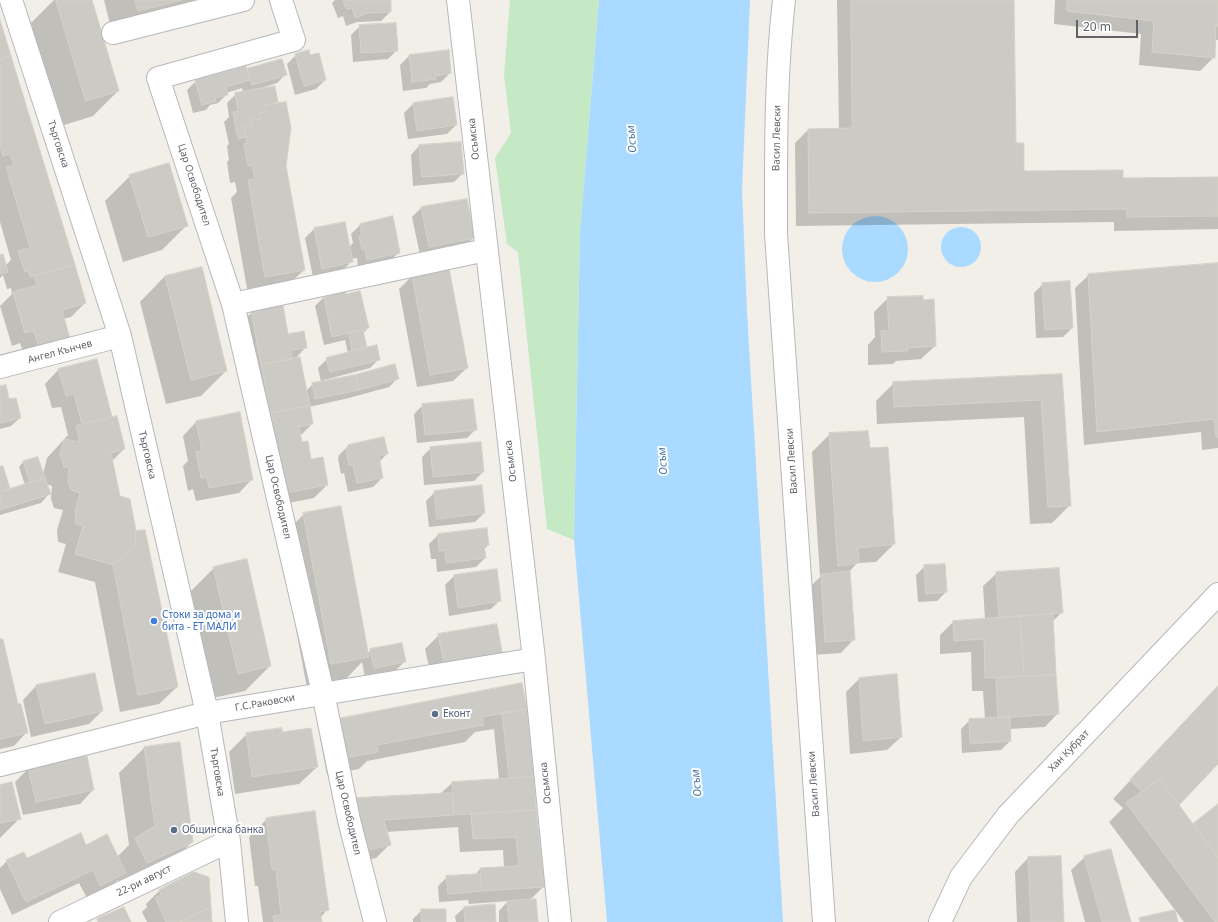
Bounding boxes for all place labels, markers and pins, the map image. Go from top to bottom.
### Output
place label: Стоки за дома и бита - ЕТ МАЛИ [162,609,240,632]
marker: Стоки за дома и бита - ЕТ МАЛИ [149,616,159,626]
place label: Еконт [443,708,470,720]
marker: Еконт [430,709,440,719]
place label: Общинска банка [182,824,263,836]
marker: Общинска банка [169,825,179,835]

